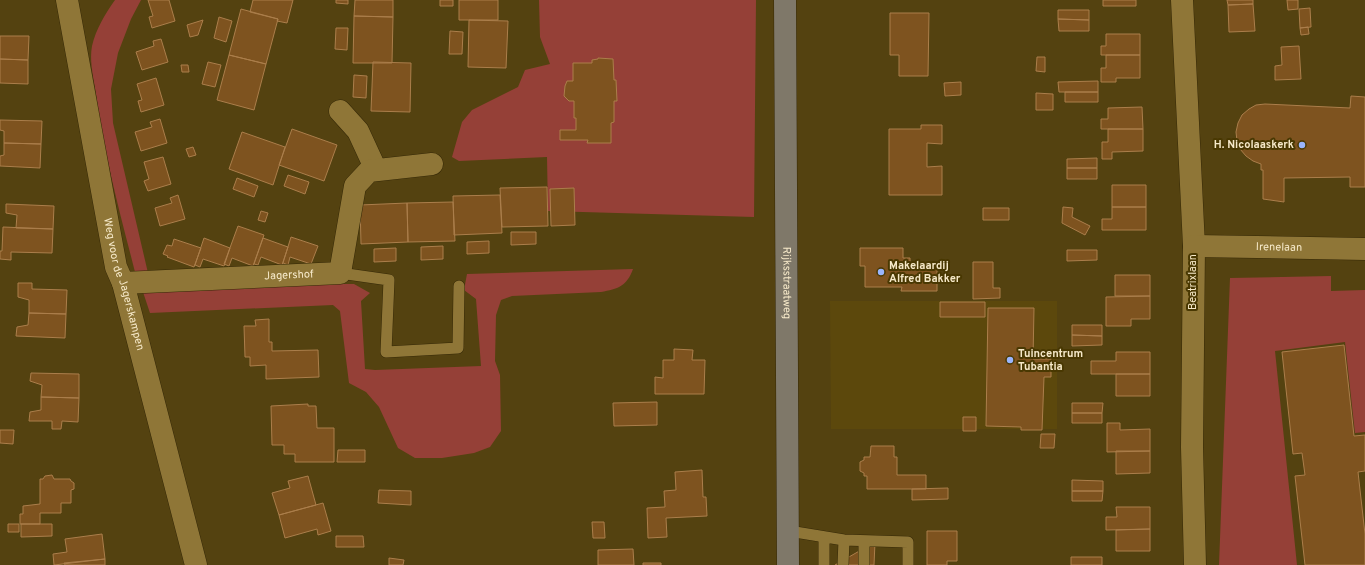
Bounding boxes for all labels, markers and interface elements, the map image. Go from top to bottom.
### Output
place label: H. Nicolaaskerk [1214,138,1294,152]
marker: H. Nicolaaskerk [1297,140,1307,150]
street label: Weg voor de Jagerskampen [100,217,147,352]
street label: Irenelaan [1256,240,1302,255]
street label: Rijksstraatweg [779,247,794,319]
street label: Beatrixlaan [1186,254,1200,310]
place label: Makelaardij Alfred Bakker [889,259,961,286]
street label: Jagershof [264,267,314,283]
marker: Makelaardij Alfred Bakker [876,267,886,277]
place label: Tuincentrum Tubantia [1018,347,1083,374]
marker: Tuincentrum Tubantia [1005,355,1015,365]

